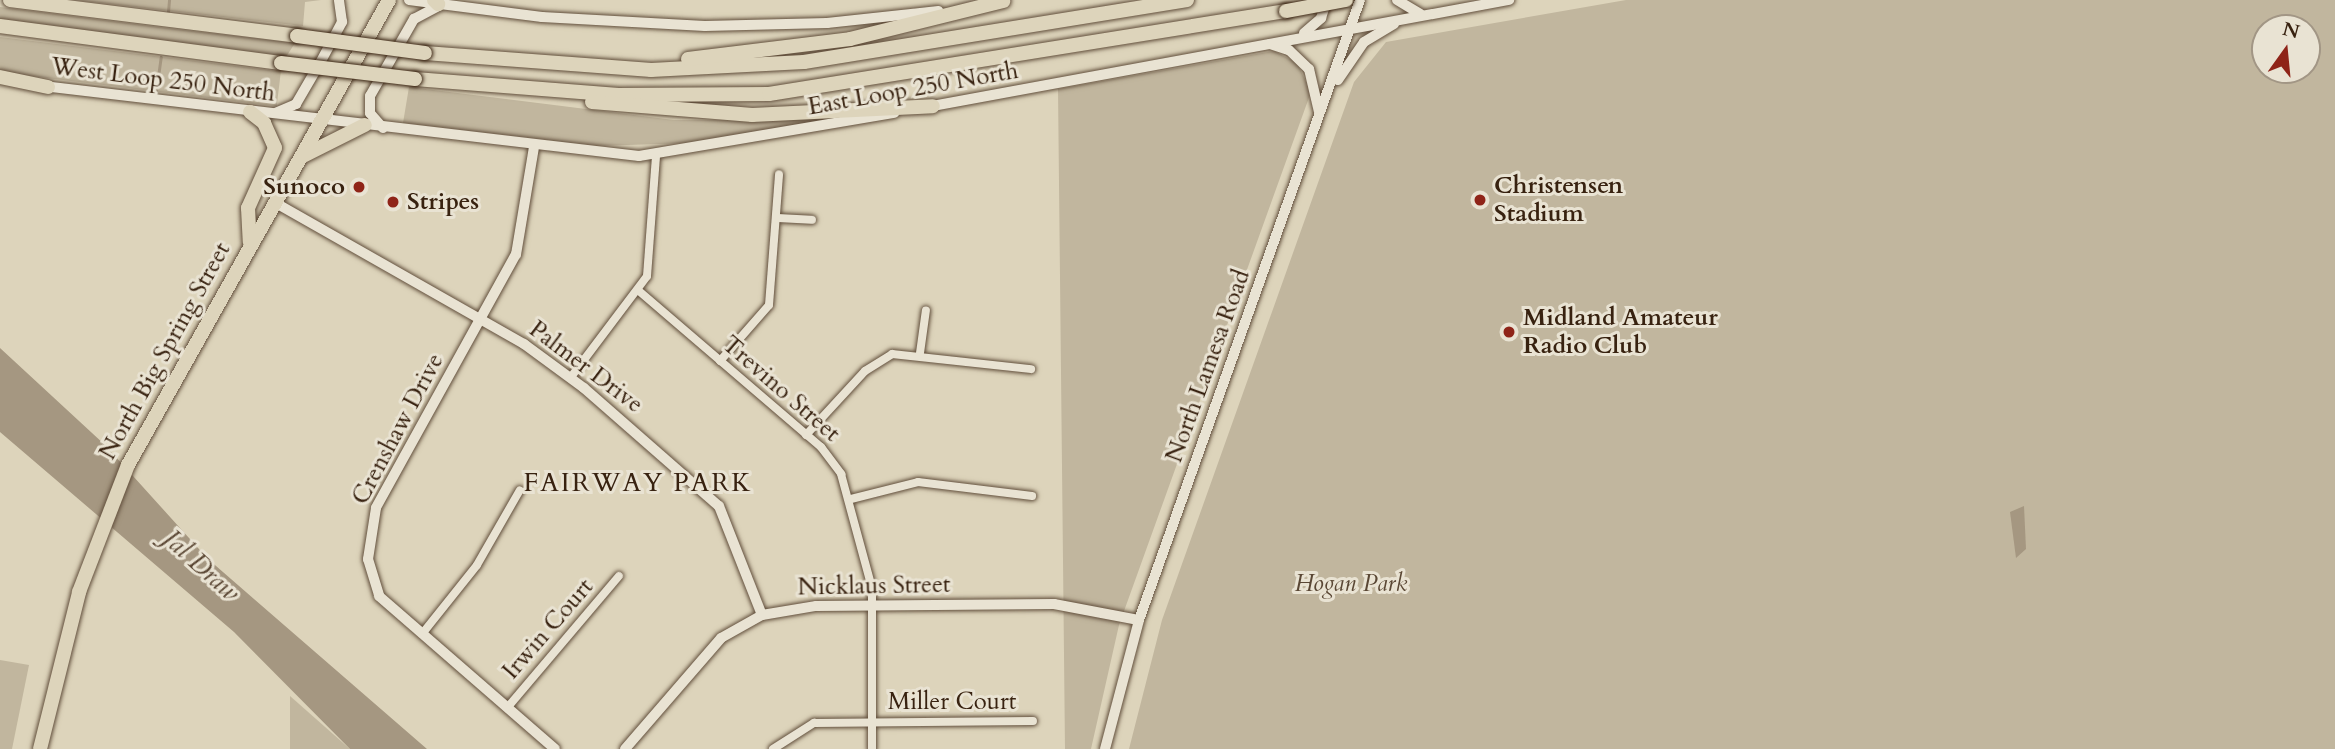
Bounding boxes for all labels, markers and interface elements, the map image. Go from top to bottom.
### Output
north arrow [2251,14,2321,84]
text: N [2280,16,2302,45]
street label: West Loop 250 North [49,52,277,108]
street label: East Loop 250 North [806,56,1020,122]
place label: Christensen Stadium [1494,172,1623,228]
place label: Sunoco [263,173,345,201]
marker: Sunoco [351,179,367,195]
place label: Stripes [407,188,479,216]
marker: Christensen Stadium [1472,192,1488,208]
marker: Stripes [385,194,401,210]
street label: North Big Spring Street [93,237,237,465]
street label: North Lamesa Road [1160,266,1256,466]
place label: Midland Amateur Radio Club [1523,304,1718,360]
street label: Palmer Drive [523,315,649,419]
marker: Midland Amateur Radio Club [1501,324,1517,340]
street label: Trevino Street [716,330,846,448]
street label: Crenshaw Drive [346,349,450,509]
district label: FAIRWAY PARK [525,467,751,499]
water label: Jal Draw [156,524,246,608]
street label: Nicklaus Street [797,570,951,602]
park label: Hogan Park [1295,570,1407,598]
street label: Irwin Court [497,573,599,685]
street label: Miller Court [888,688,1016,716]

